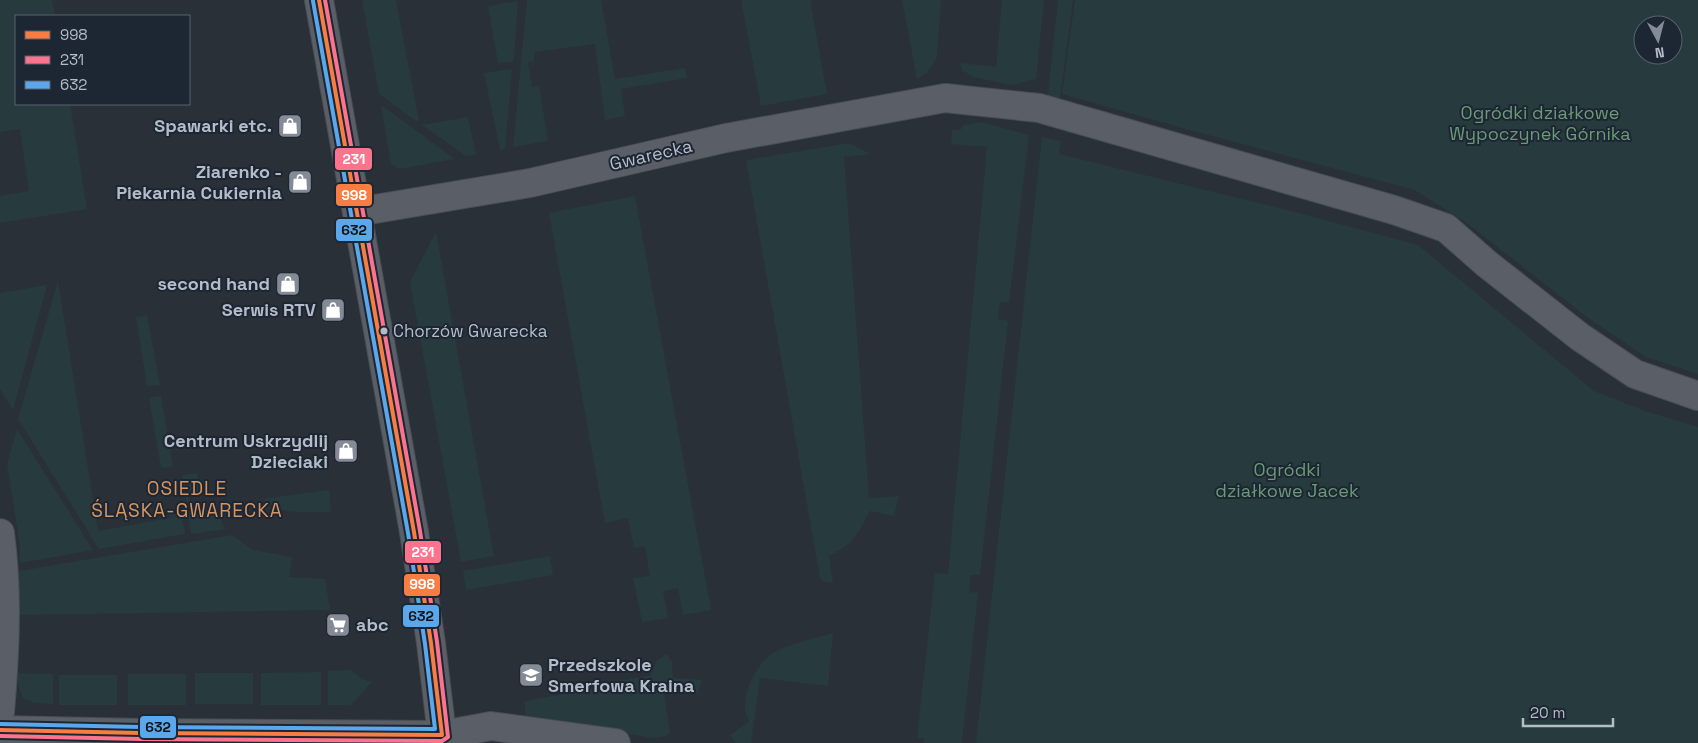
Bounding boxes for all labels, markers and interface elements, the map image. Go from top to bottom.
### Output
legend [15,15,190,105]
north arrow [1633,15,1683,65]
text: 998 [60,25,88,44]
text: N [1654,43,1665,62]
text: 231 [60,50,84,69]
text: 632 [60,75,87,94]
park label: Ogródki działkowe Wypoczynek Górnika [1449,101,1631,145]
shop icon: Spawarki etc. [277,113,303,139]
place label: Spawarki etc. [154,114,272,137]
street label: Gwarecka [607,134,695,175]
line badge: 231 [334,147,373,171]
text: 231 [343,150,365,168]
place label: Ziarenko - Piekarnia Cukiernia [116,160,283,204]
shop icon: Ziarenko - Piekarnia Cukiernia [287,169,313,195]
line badge: 998 [335,183,373,207]
text: 998 [341,186,367,204]
line badge: 632 [335,218,373,242]
text: 632 [341,221,367,239]
shop icon: second hand [275,271,301,297]
place label: second hand [157,272,270,295]
shop icon: Serwis RTV [320,297,346,323]
place label: Serwis RTV [222,298,316,321]
place label: Chorzów Gwarecka [393,320,548,342]
marker: Chorzów Gwarecka [379,326,389,336]
place label: Centrum Uskrzydlij Dzieciaki [164,429,328,473]
shop icon: Centrum Uskrzydlij Dzieciaki [333,438,359,464]
park label: Ogródki działkowe Jacek [1215,458,1359,502]
district label: OSIEDLE ŚLĄSKA-GWARECKA [91,476,283,523]
line badge: 231 [404,540,442,564]
text: 231 [412,543,434,561]
line badge: 998 [403,573,441,597]
text: 998 [409,575,435,593]
line badge: 632 [402,604,440,628]
text: 632 [408,607,434,625]
supermarket icon: abc [325,612,351,638]
place label: abc [356,613,388,636]
place label: Przedszkole Smerfowa Kraina [548,653,695,697]
school or university icon: Przedszkole Smerfowa Kraina [518,662,544,688]
scale bar [1523,696,1613,728]
text: 20 m [1530,703,1565,722]
line badge: 632 [139,715,177,739]
text: 632 [145,718,171,736]

